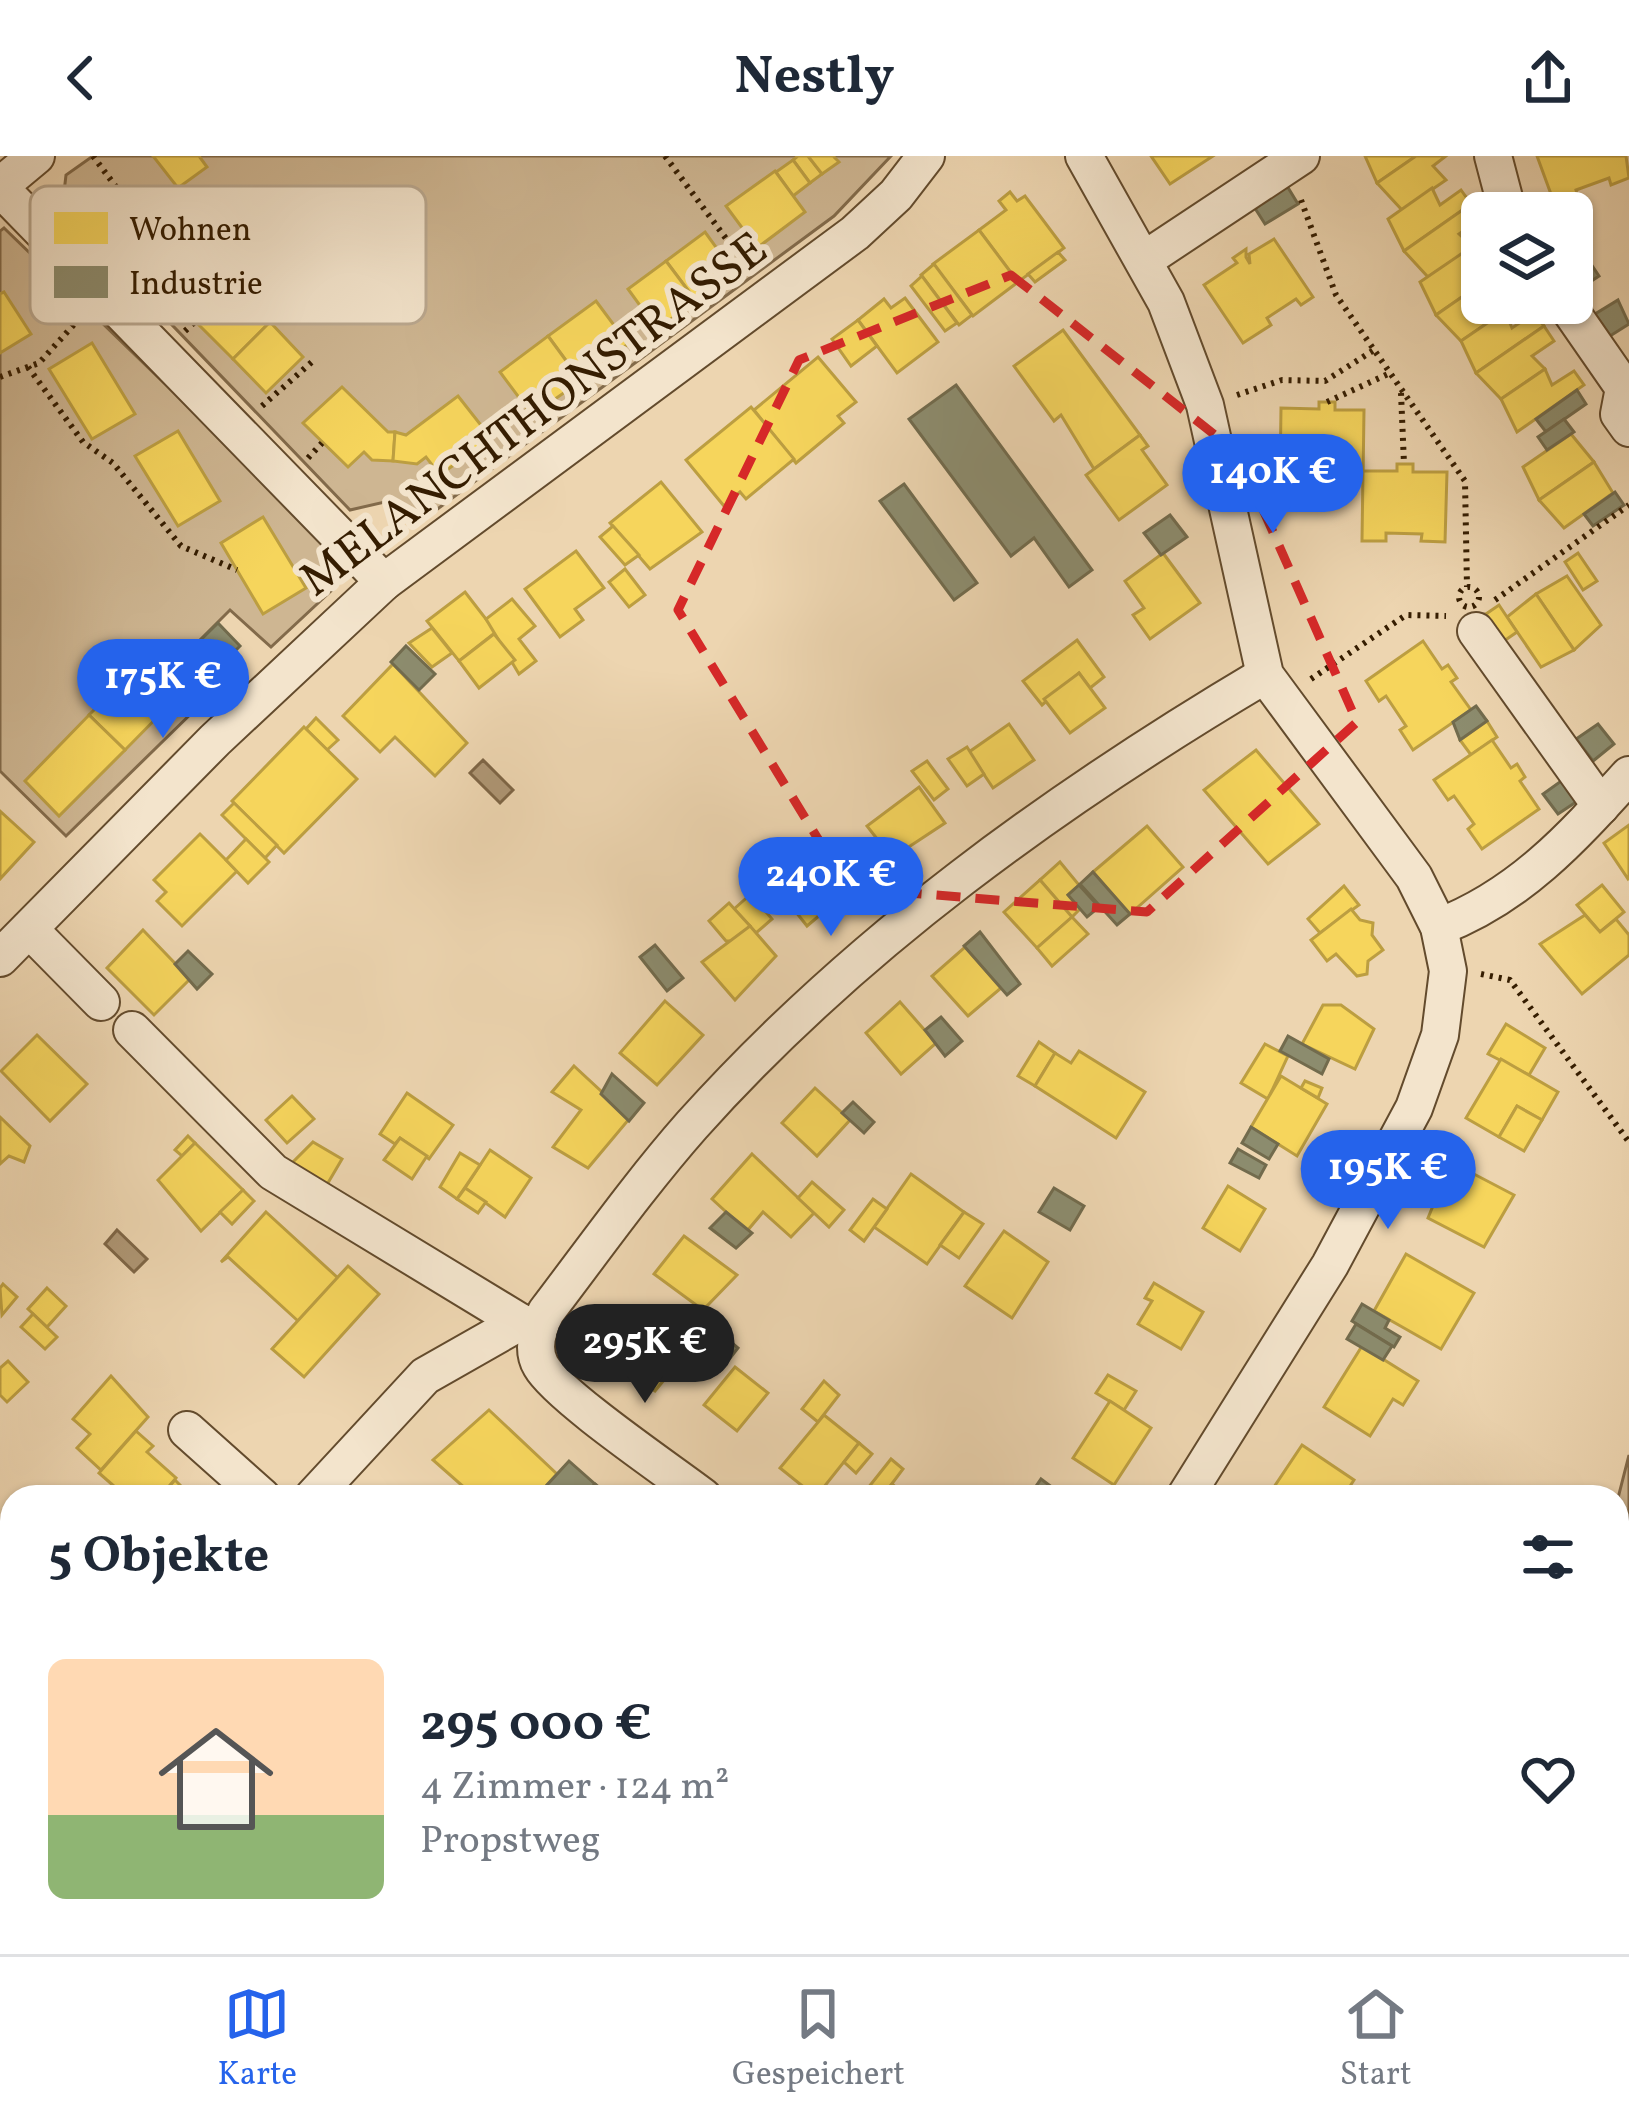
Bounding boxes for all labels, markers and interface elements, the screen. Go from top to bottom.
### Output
text: Nestly [734,41,895,116]
icon: back [48,45,114,111]
icon: share [1515,45,1581,111]
legend [30,186,426,324]
map controls [1461,192,1593,324]
button: layers [1461,192,1593,324]
text: Wohnen [129,209,251,255]
street label: MELANCHTHONSTRASSE [287,218,783,614]
text: Industrie [129,263,263,309]
pin: 140K € [1175,434,1371,536]
text: 140K € [1209,446,1337,500]
pin: 175K € [65,639,261,741]
text: 175K € [104,651,222,705]
pin: 240K € [733,837,929,939]
text: 240K € [765,849,897,903]
pin: 195K € [1290,1130,1486,1232]
text: 195K € [1328,1142,1448,1196]
pin: 295K € [547,1304,743,1406]
text: 295K € [583,1316,707,1370]
text: 5 Objekte [48,1522,269,1593]
icon: filters [1515,1524,1581,1590]
text: 295 000 € [420,1690,652,1761]
icon: home [144,1707,288,1851]
icon: heart [1515,1746,1581,1812]
text: 4 Zimmer · 124 m² [420,1761,729,1815]
text: Propstweg [420,1815,601,1869]
tab: Karte [217,1981,297,2099]
tab: Gespeichert [732,1981,905,2099]
tab: Start [1340,1981,1412,2099]

